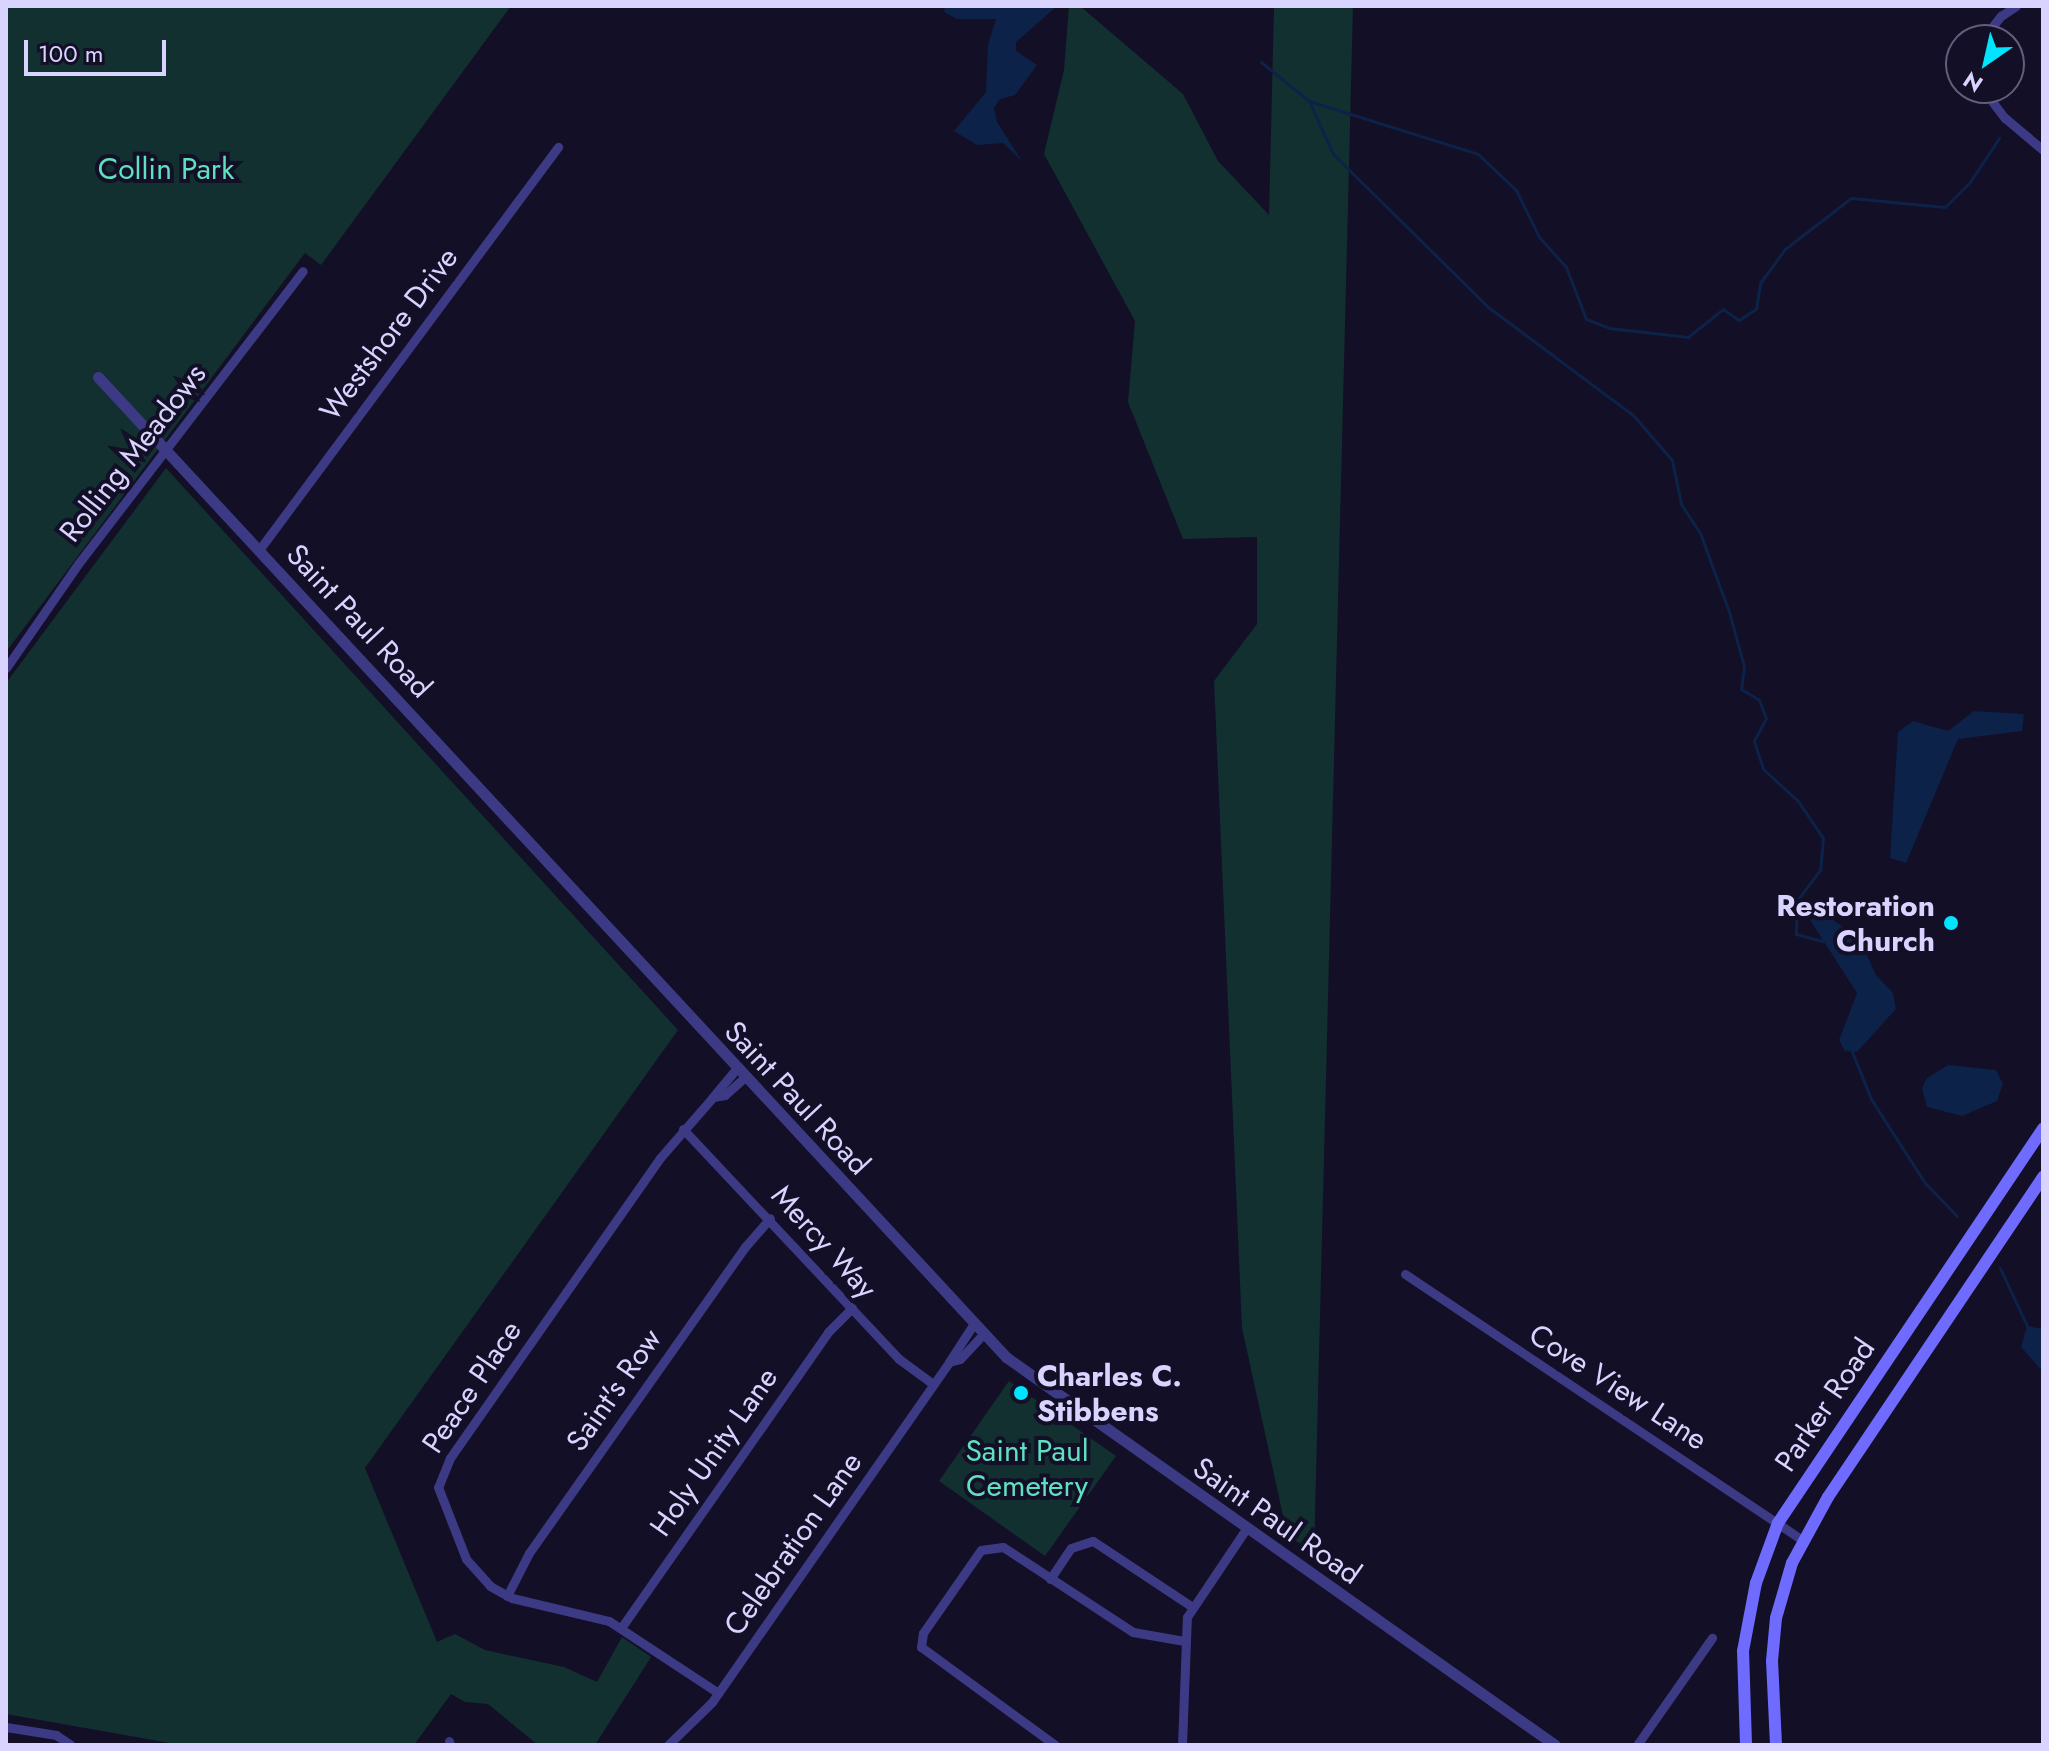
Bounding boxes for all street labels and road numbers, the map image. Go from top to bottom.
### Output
street label: Westshore Drive [312,240,466,428]
street label: Rolling Meadows [52,357,214,549]
street label: Saint Paul Road [279,537,439,705]
street label: Saint Paul Road [717,1014,877,1182]
street label: Mercy Way [764,1178,884,1306]
street label: Peace Place [415,1314,529,1460]
street label: Cove View Lane [1522,1316,1714,1458]
street label: Saint's Row [559,1322,669,1458]
street label: Parker Road [1767,1332,1883,1478]
street label: Holy Unity Lane [643,1361,785,1543]
street label: Celebration Lane [716,1445,870,1643]
street label: Saint Paul Road [1186,1450,1368,1592]

